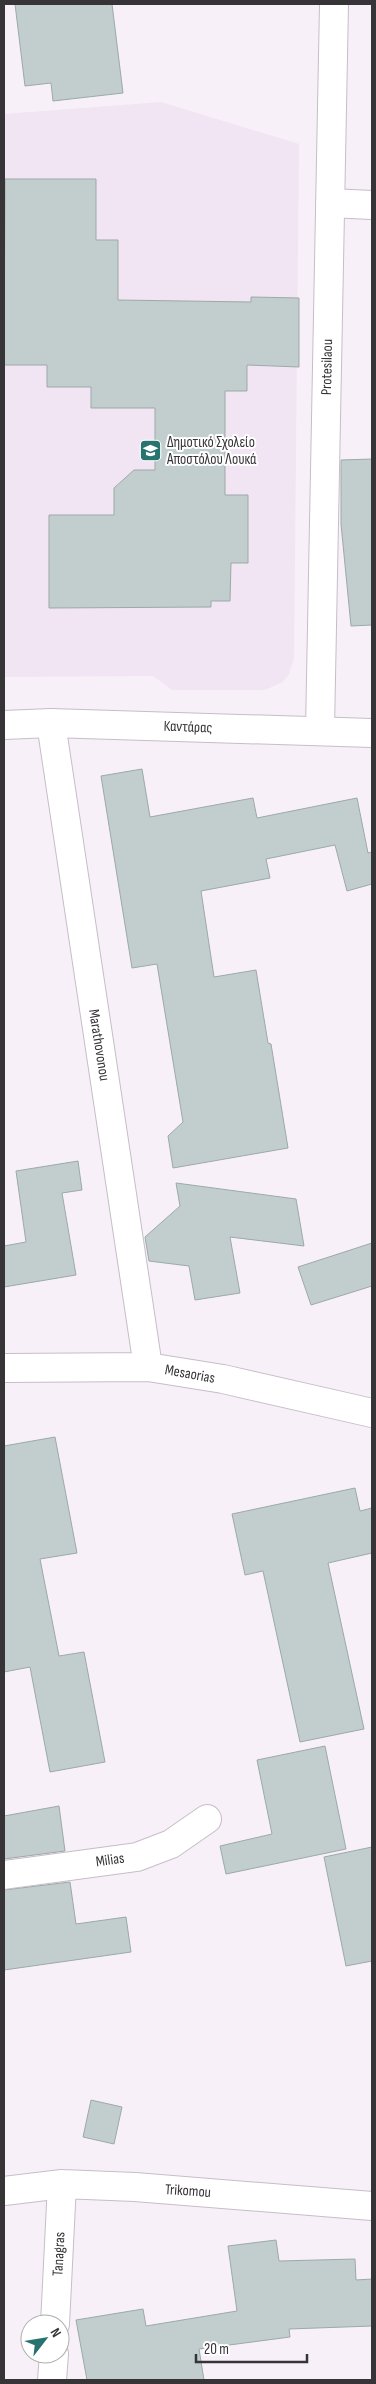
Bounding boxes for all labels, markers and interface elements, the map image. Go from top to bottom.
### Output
street label: Protesilaou [317,339,337,395]
place label: Δημοτικό Σχολείο Αποστόλου Λουκά [166,433,257,469]
school or university icon: Δημοτικό Σχολείο Αποστόλου Λουκά [139,439,163,463]
street label: Καντάρας [163,717,213,737]
street label: Marathovonou [84,1008,114,1082]
street label: Mesaorias [163,1360,217,1388]
street label: Milias [94,1849,126,1871]
street label: Trikomou [164,2180,212,2202]
street label: Tanagras [48,2231,70,2277]
north arrow [20,2314,70,2364]
text: N [47,2325,65,2340]
scale bar [196,2332,307,2364]
text: 20 m [204,2340,229,2359]

